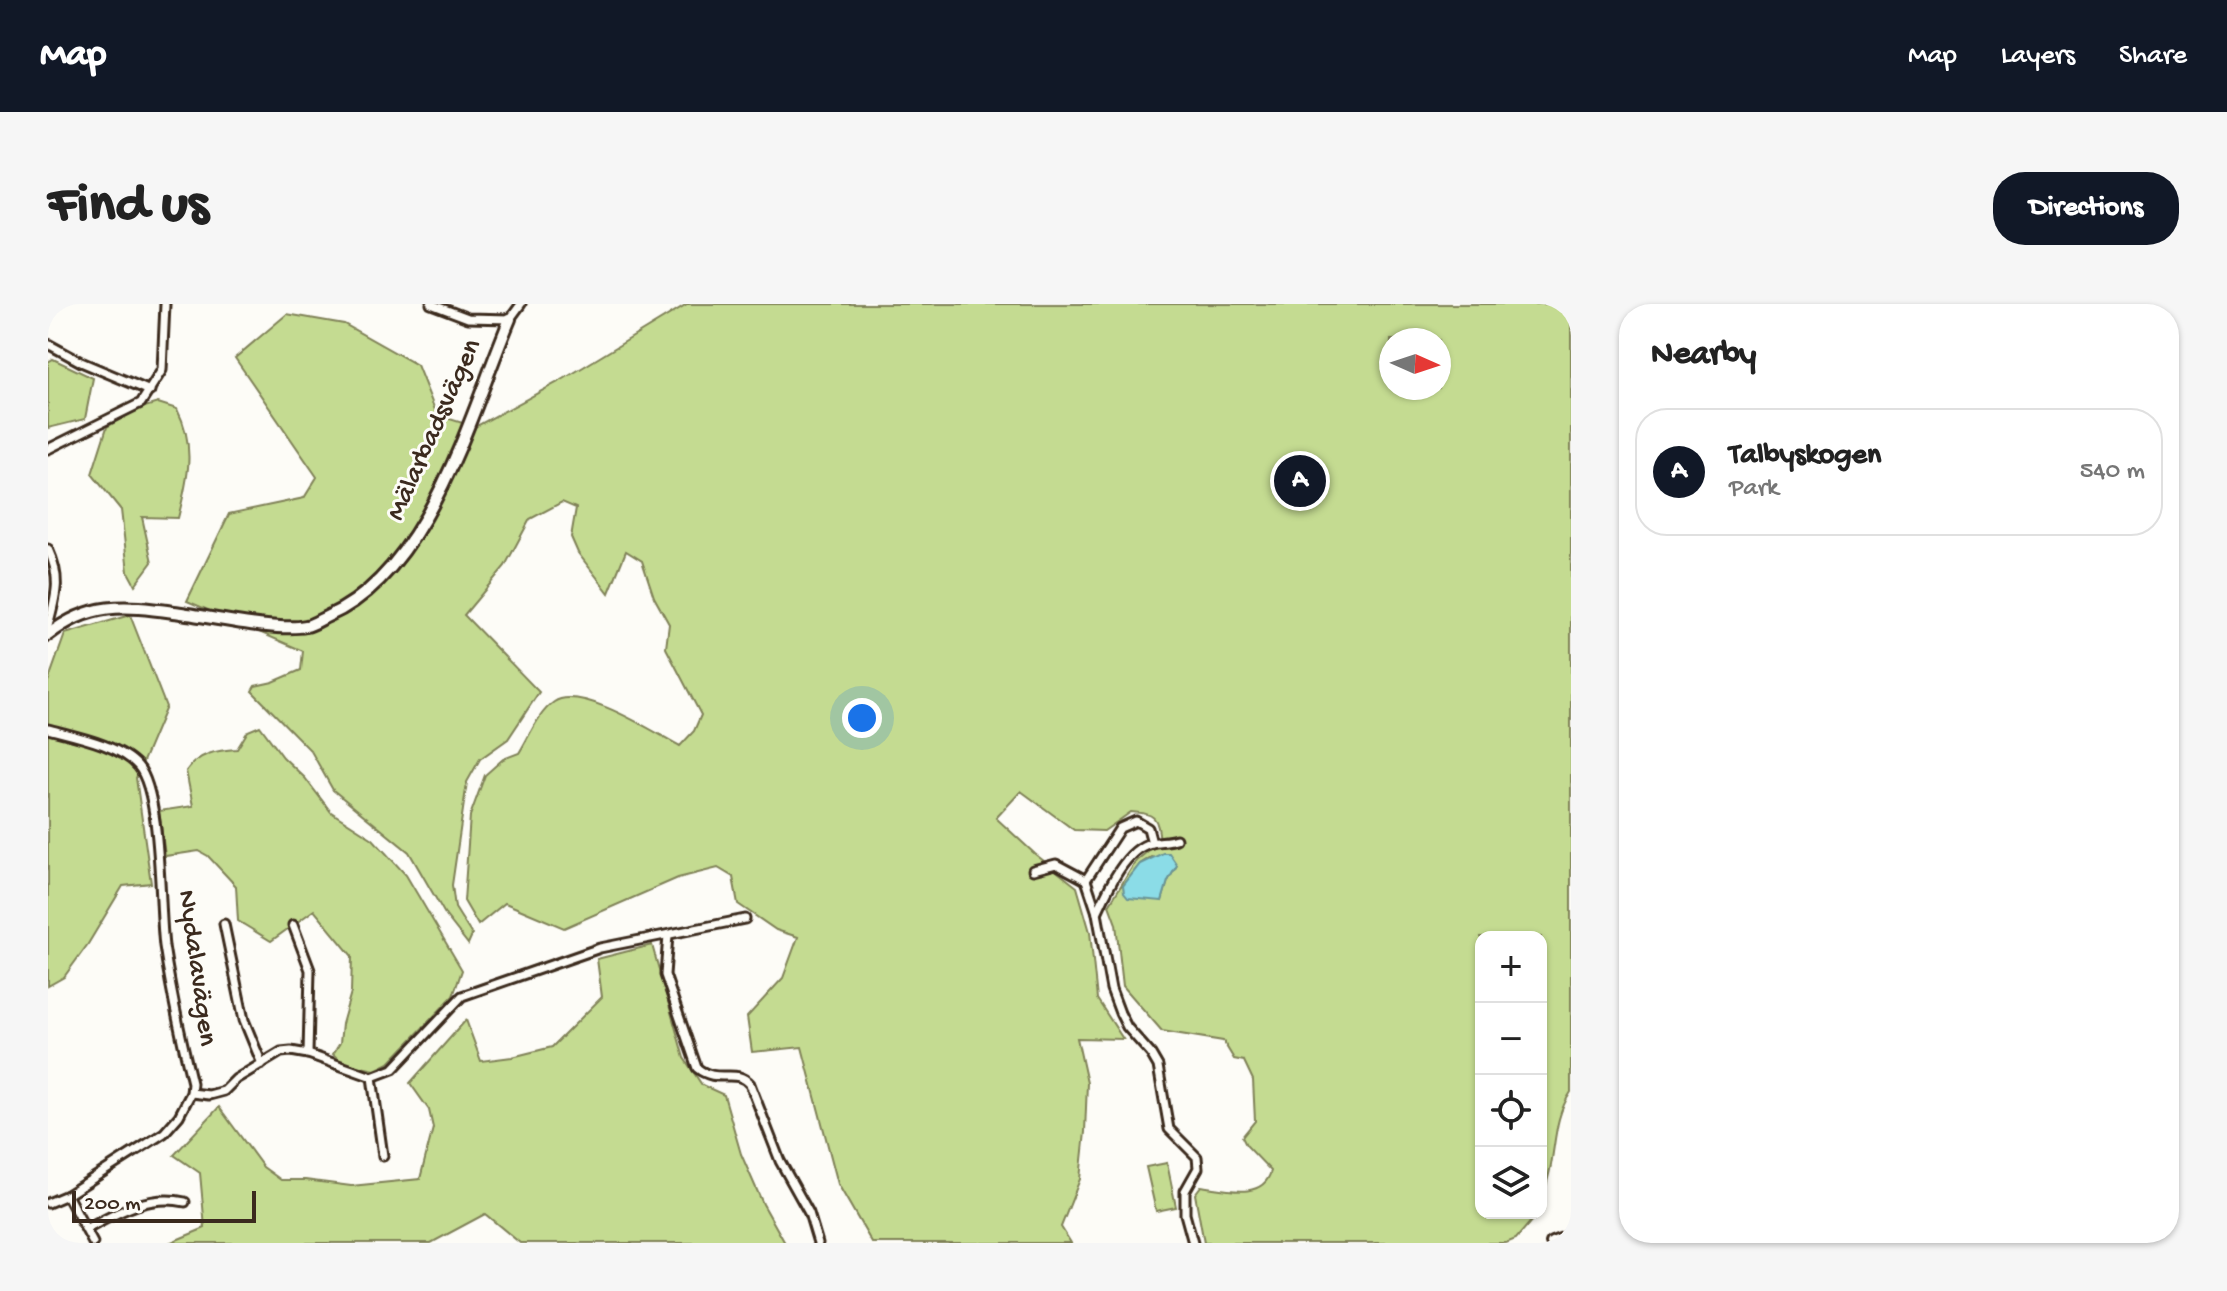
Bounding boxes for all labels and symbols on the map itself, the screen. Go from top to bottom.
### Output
north arrow [1379,328,1451,400]
street label: Mälarbadsvägen [380,333,490,526]
pin: A [1274,451,1326,511]
your location [842,698,882,738]
street label: Nydalavägen [169,888,223,1049]
scale bar [72,1187,256,1223]

